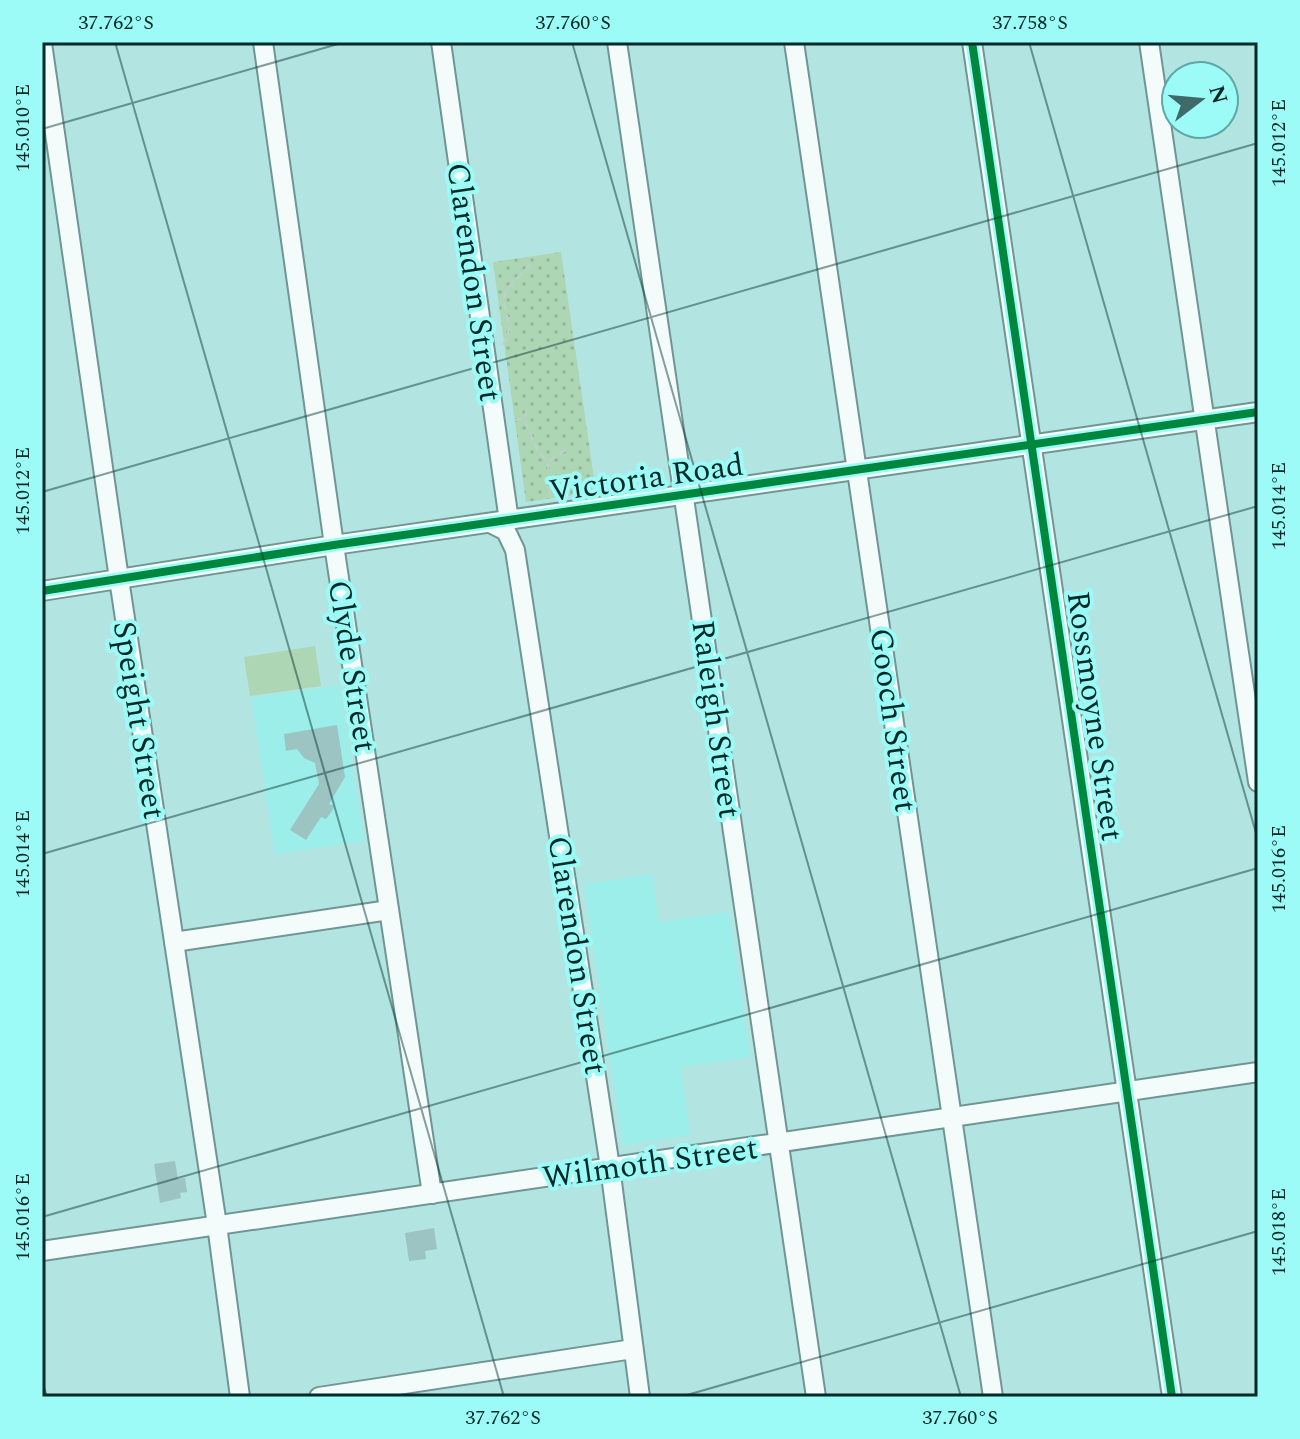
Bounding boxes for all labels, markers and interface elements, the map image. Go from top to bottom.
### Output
text: 37.762°S [78,8,154,38]
text: 37.760°S [535,8,611,38]
text: 37.758°S [992,8,1068,38]
north arrow [1160,60,1240,140]
text: N [1199,82,1236,108]
text: 145.010°E [8,84,38,172]
text: 145.012°E [1264,99,1294,187]
street label: Clarendon Street [432,160,515,405]
street label: Victoria Road [546,441,747,516]
text: 145.012°E [8,447,38,535]
text: 145.014°E [1264,462,1294,550]
street label: Clyde Street [314,577,389,756]
street label: Rossmoyne Street [1053,588,1136,844]
street label: Raleigh Street [677,617,754,821]
street label: Speight Street [99,618,178,823]
street label: Gooch Street [855,625,930,815]
text: 145.014°E [8,810,38,898]
text: 145.016°E [1264,825,1294,913]
street label: Clarendon Street [533,832,620,1078]
street label: Wilmoth Street [539,1124,761,1203]
text: 145.016°E [8,1173,38,1261]
text: 145.018°E [1264,1188,1294,1276]
text: 37.762°S [465,1403,541,1433]
text: 37.760°S [922,1403,998,1433]

